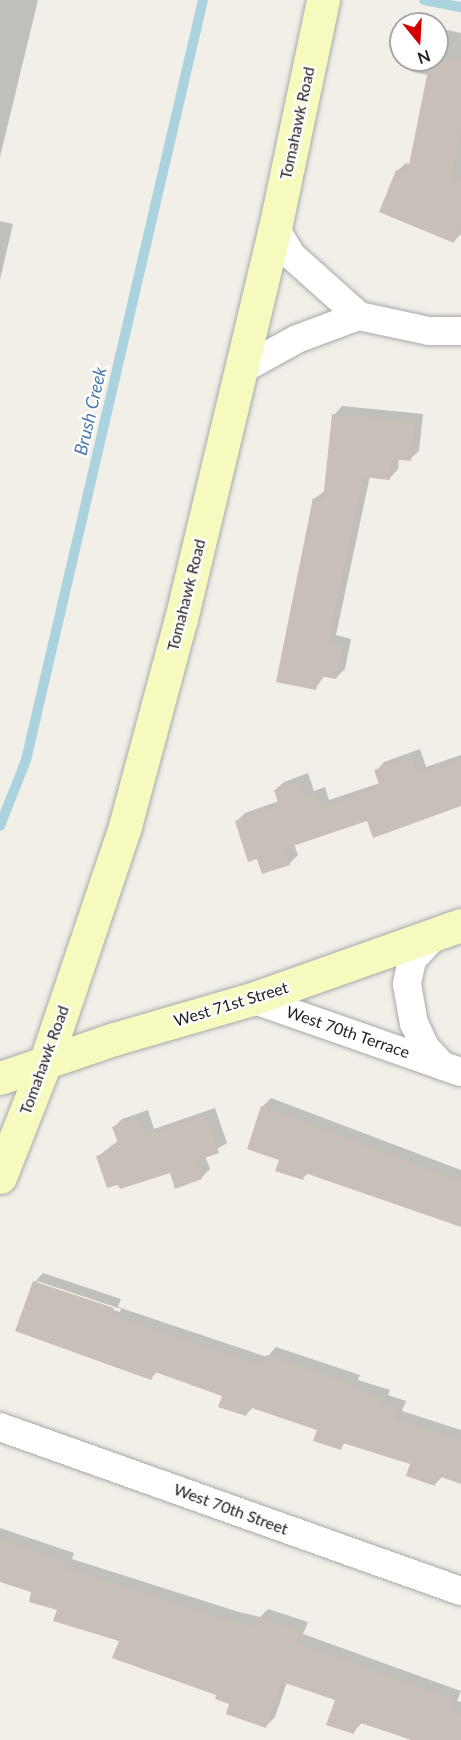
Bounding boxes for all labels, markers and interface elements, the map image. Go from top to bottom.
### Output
north arrow [389,12,449,72]
text: N [415,47,433,69]
street label: Tomahawk Road [276,65,318,181]
water label: Brush Creek [69,365,111,457]
street label: Tomahawk Road [163,537,209,653]
street label: West 71st Street [172,978,290,1030]
street label: West 70th Terrace [284,1002,412,1062]
street label: Tomahawk Road [15,1003,73,1117]
street label: West 70th Street [171,1479,291,1539]

